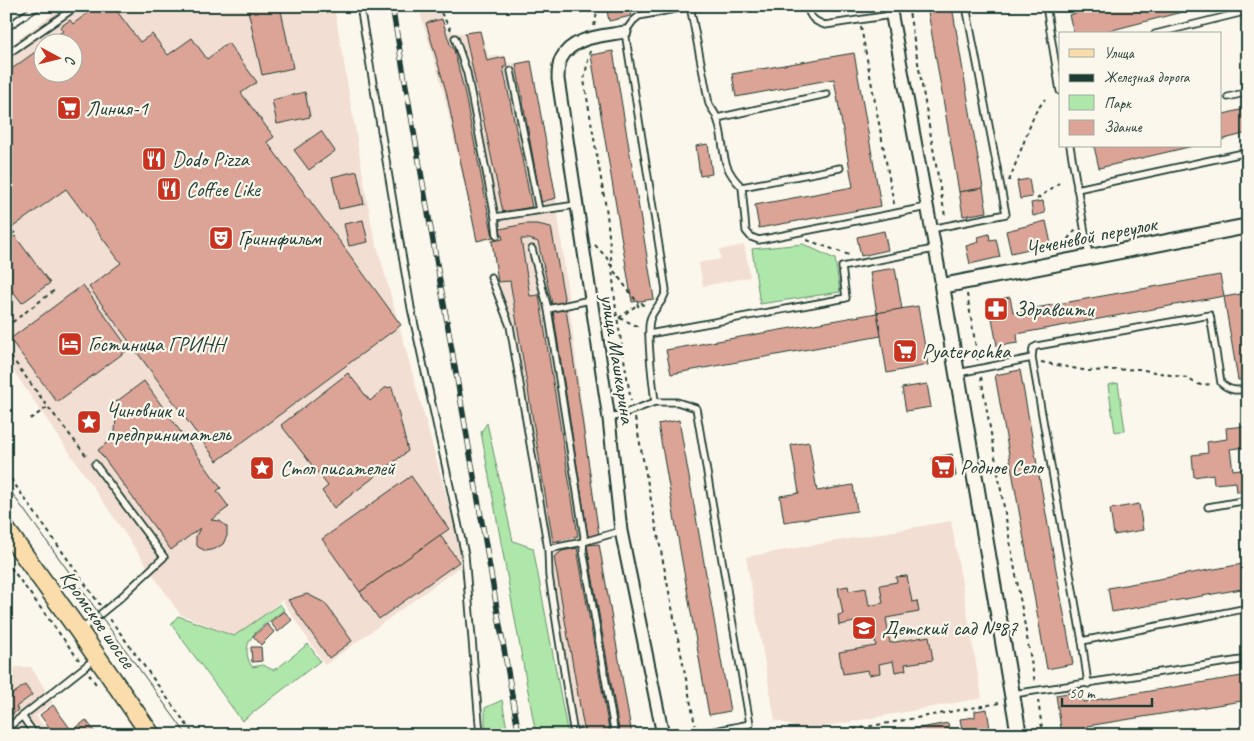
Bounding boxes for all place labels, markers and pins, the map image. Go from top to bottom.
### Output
supermarket icon: Линия-1 [56,95,82,121]
place label: Линия-1 [86,95,149,121]
restaurant icon: Dodo Pizza [141,146,167,172]
place label: Dodo Pizza [172,146,251,172]
restaurant icon: Coffee Like [156,176,182,202]
place label: Coffee Like [186,176,261,202]
theatre icon: Гриннфильм [208,225,234,251]
place label: Гриннфильм [238,225,322,251]
pharmacy icon: Здравсити [983,296,1009,322]
place label: Здравсити [1014,296,1096,322]
hotel icon: Гостиница ГРИНН [57,331,83,357]
place label: Гостиница ГРИНН [88,331,228,357]
supermarket icon: Pyaterochka [892,338,918,364]
place label: Pyaterochka [922,338,1012,364]
place label: Чиновник и предприниматель [106,397,232,447]
place icon: Чиновник и предприниматель [76,409,102,435]
supermarket icon: Родное Село [930,454,956,480]
place label: Родное Село [960,454,1045,480]
place icon: Стол писателей [249,455,275,481]
place label: Стол писателей [280,455,396,481]
school or university icon: Детский сад №87 [851,615,877,641]
place label: Детский сад №87 [882,615,1019,641]

